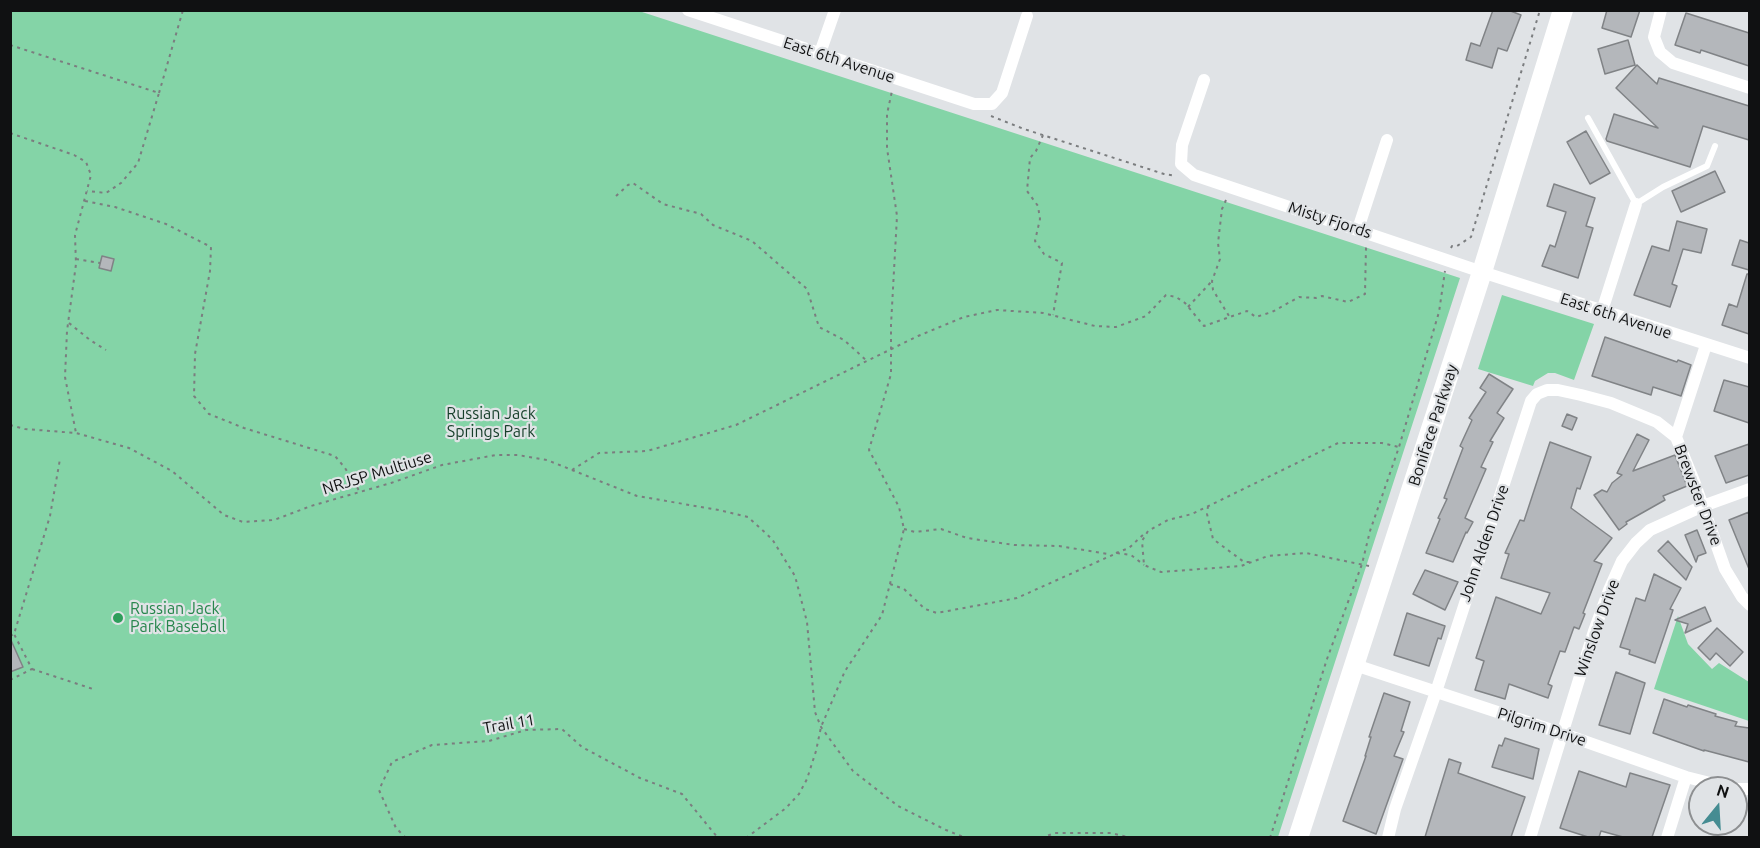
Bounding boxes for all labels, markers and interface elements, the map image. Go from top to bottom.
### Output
street label: East 6th Avenue [781,33,897,87]
street label: Misty Fjords [1286,198,1374,242]
street label: East 6th Avenue [1558,289,1674,343]
street label: Boniface Parkway [1404,362,1462,488]
park label: Russian Jack Springs Park [446,404,536,442]
street label: Brewster Drive [1670,442,1726,548]
street label: NRJSP Multiuse [320,447,434,499]
street label: John Alden Drive [1455,482,1513,604]
street label: Winslow Drive [1570,577,1624,679]
place label: Russian Jack Park Baseball [130,599,226,637]
marker: Russian Jack Park Baseball [111,611,125,625]
street label: Pilgrim Drive [1495,704,1589,750]
street label: Trail 11 [482,710,536,738]
north arrow [1688,776,1748,836]
text: N [1714,780,1731,801]

